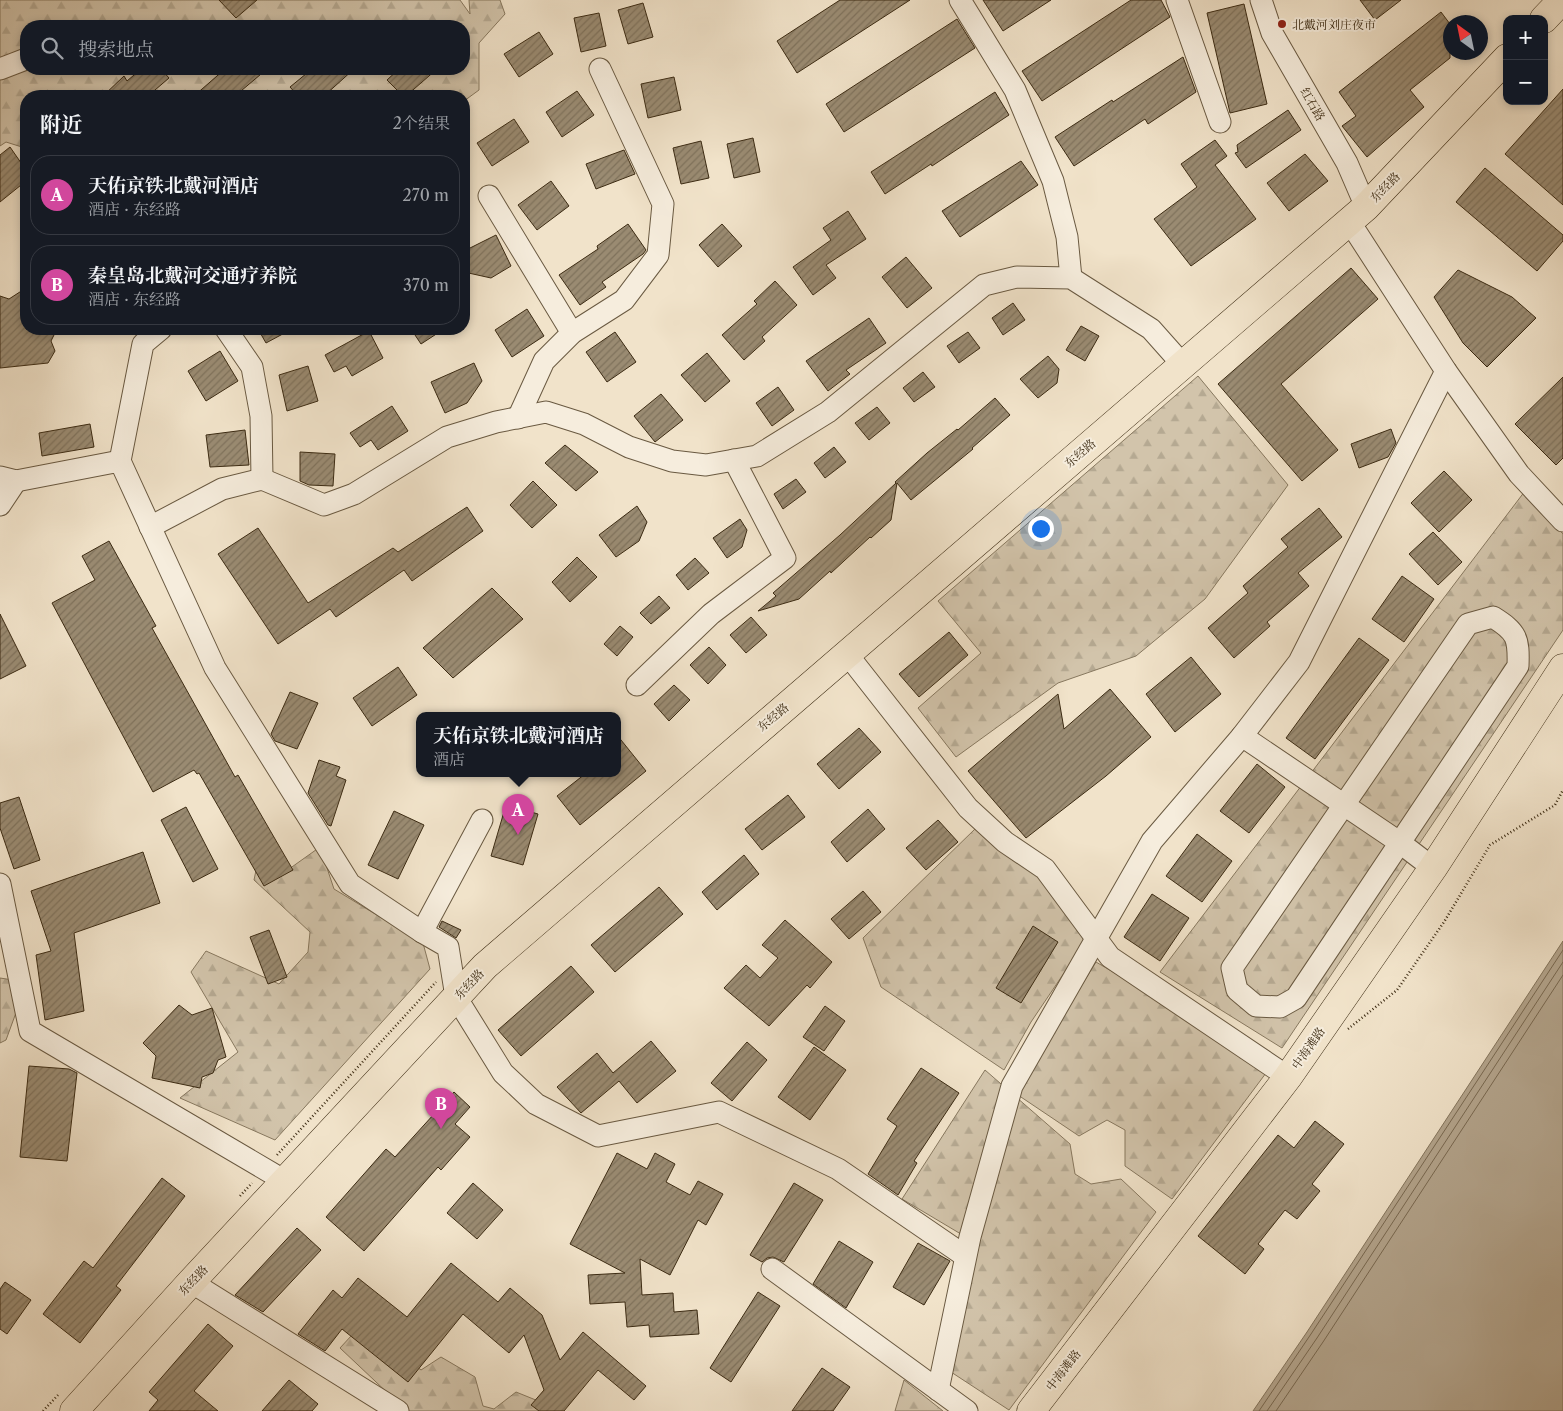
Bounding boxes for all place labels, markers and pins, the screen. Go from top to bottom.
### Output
place label: 北戴河刘庄夜市 [1292,17,1376,32]
marker: 北戴河刘庄夜市 [1276,18,1288,30]
pin: A [502,794,534,835]
pin: B [425,1088,457,1129]

